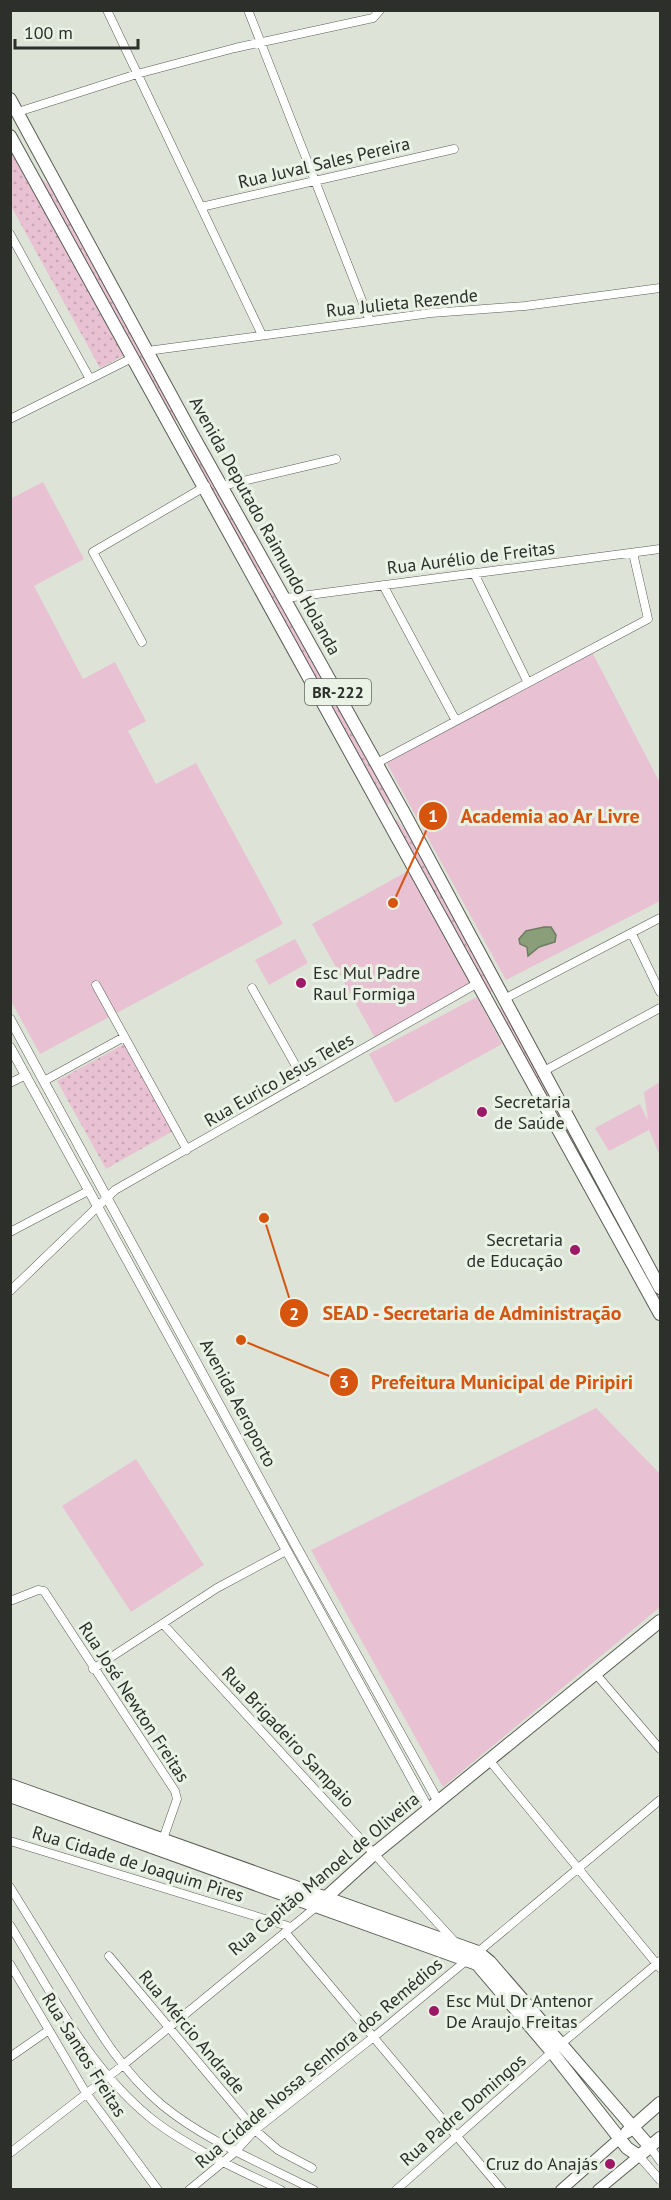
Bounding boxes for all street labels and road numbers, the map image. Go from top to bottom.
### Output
street label: Rua Juval Sales Pereira [236,132,412,193]
street label: Rua Julieta Rezende [325,283,479,322]
street label: Avenida Deputado Raimundo Holanda [185,392,346,659]
street label: Rua Aurélio de Freitas [386,536,556,579]
road number: BR-222 [305,679,371,705]
street label: Rua Eurico Jesus Teles [200,1027,358,1132]
street label: Avenida Aeroporto [195,1335,282,1471]
street label: Rua José Newton Freitas [74,1617,195,1786]
street label: Rua Brigadeiro Sampaio [217,1661,360,1812]
street label: Rua Capitão Manoel de Oliveira [223,1787,424,1960]
street label: Rua Cidade de Joaquim Pires [30,1820,247,1907]
street label: Rua Cidade Nossa Senhora dos Remédios [190,1952,447,2173]
street label: Rua Mércio Andrade [134,1965,251,2098]
street label: Rua Santos Freitas [37,1988,132,2121]
street label: Rua Padre Domingos [395,2049,530,2171]

